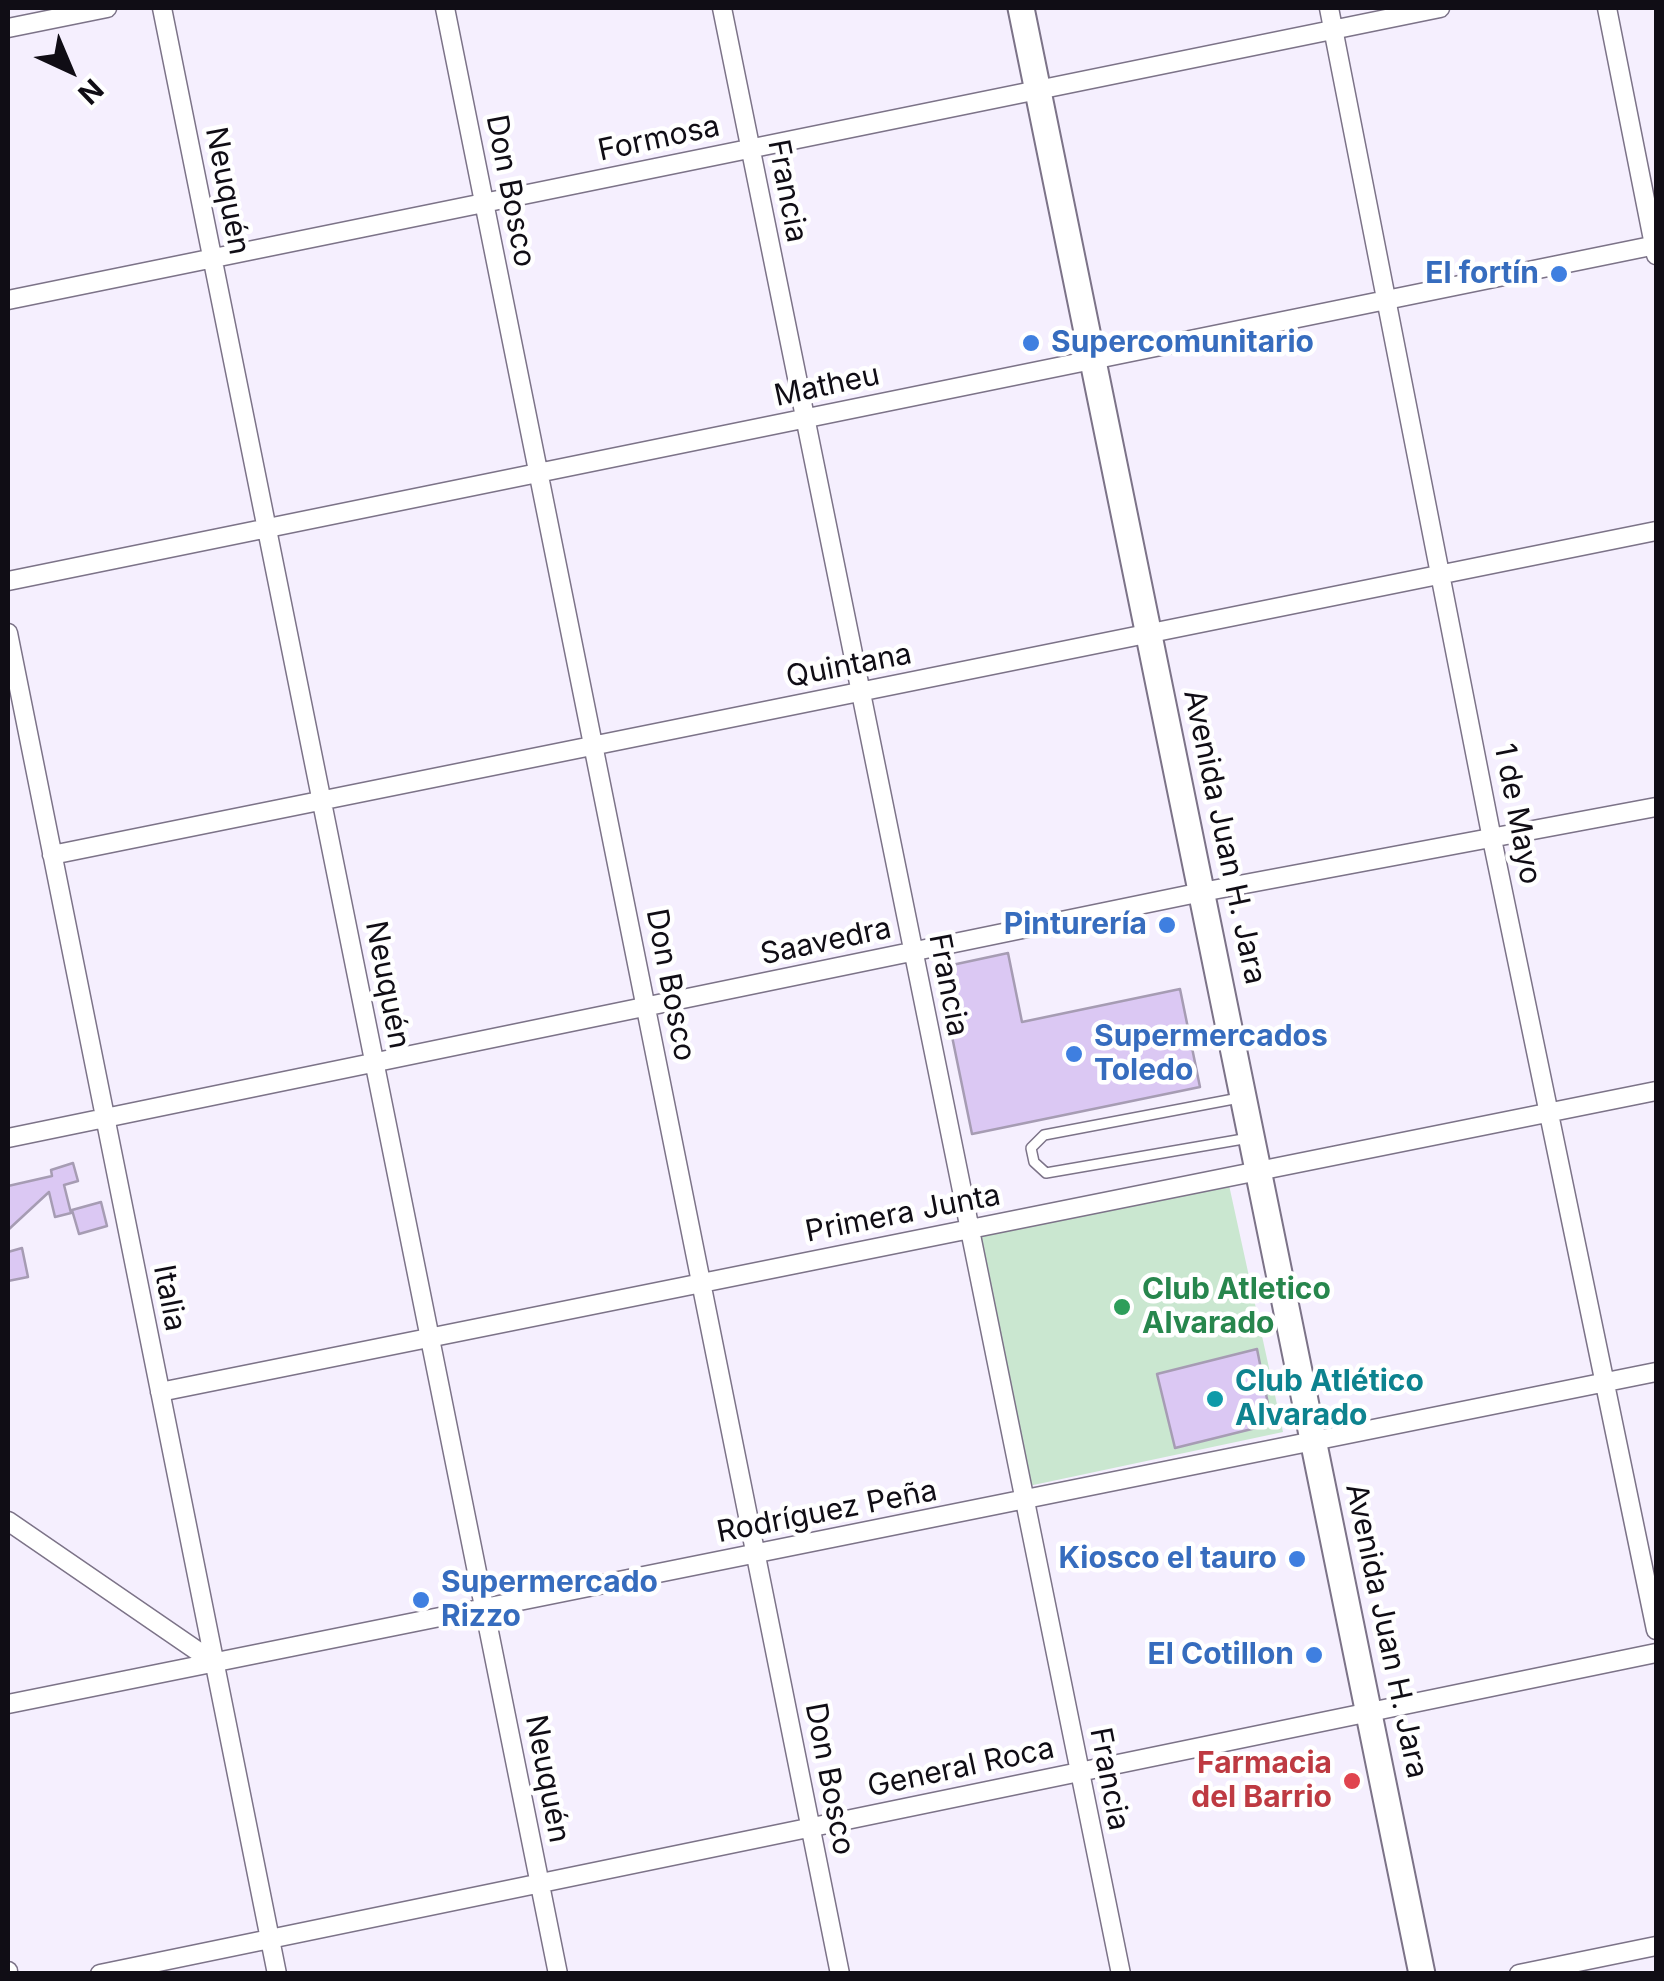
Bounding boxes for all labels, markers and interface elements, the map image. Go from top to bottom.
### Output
north arrow [20,20,120,120]
text: N [71,72,110,111]
street label: Formosa [595,109,723,169]
street label: Don Bosco [478,112,542,270]
street label: Neuquén [197,124,257,258]
street label: Francia [759,137,815,245]
place label: El fortín [1425,256,1539,292]
marker: El fortín [1548,263,1570,285]
place label: Supercomunitario [1051,325,1314,361]
marker: Supercomunitario [1020,332,1042,354]
street label: Matheu [771,357,883,415]
street label: Quintana [783,636,915,696]
street label: Avenida Juan H. Jara [1175,686,1273,988]
street label: 1 de Mayo [1486,741,1548,887]
street label: Don Bosco [638,906,702,1064]
place label: Pinturería [1004,907,1147,943]
street label: Saavedra [757,911,895,973]
marker: Pinturería [1156,914,1178,936]
street label: Neuquén [357,918,417,1052]
street label: Francia [920,931,976,1039]
place label: Supermercados Toledo [1094,1019,1328,1090]
marker: Supermercados Toledo [1063,1043,1085,1065]
street label: Primera Junta [802,1177,1004,1251]
street label: Italia [145,1262,193,1334]
place label: Club Atletico Alvarado [1142,1272,1331,1342]
marker: Club Atletico Alvarado [1111,1296,1133,1318]
place label: Club Atlético Alvarado [1235,1364,1424,1434]
marker: Club Atlético Alvarado [1204,1388,1226,1410]
street label: Rodríguez Peña [714,1473,940,1551]
street label: Avenida Juan H. Jara [1337,1480,1435,1782]
place label: Kiosco el tauro [1059,1541,1277,1577]
marker: Kiosco el tauro [1286,1548,1308,1570]
place label: Supermercado Rizzo [441,1565,658,1636]
marker: Supermercado Rizzo [410,1589,432,1611]
place label: El Cotillon [1148,1637,1294,1673]
marker: El Cotillon [1303,1644,1325,1666]
street label: Don Bosco [797,1700,861,1858]
street label: Neuquén [517,1712,577,1846]
street label: Francia [1081,1725,1137,1833]
street label: General Roca [864,1731,1058,1805]
place label: Farmacia del Barrio [1191,1746,1332,1816]
marker: Farmacia del Barrio [1341,1770,1363,1792]

